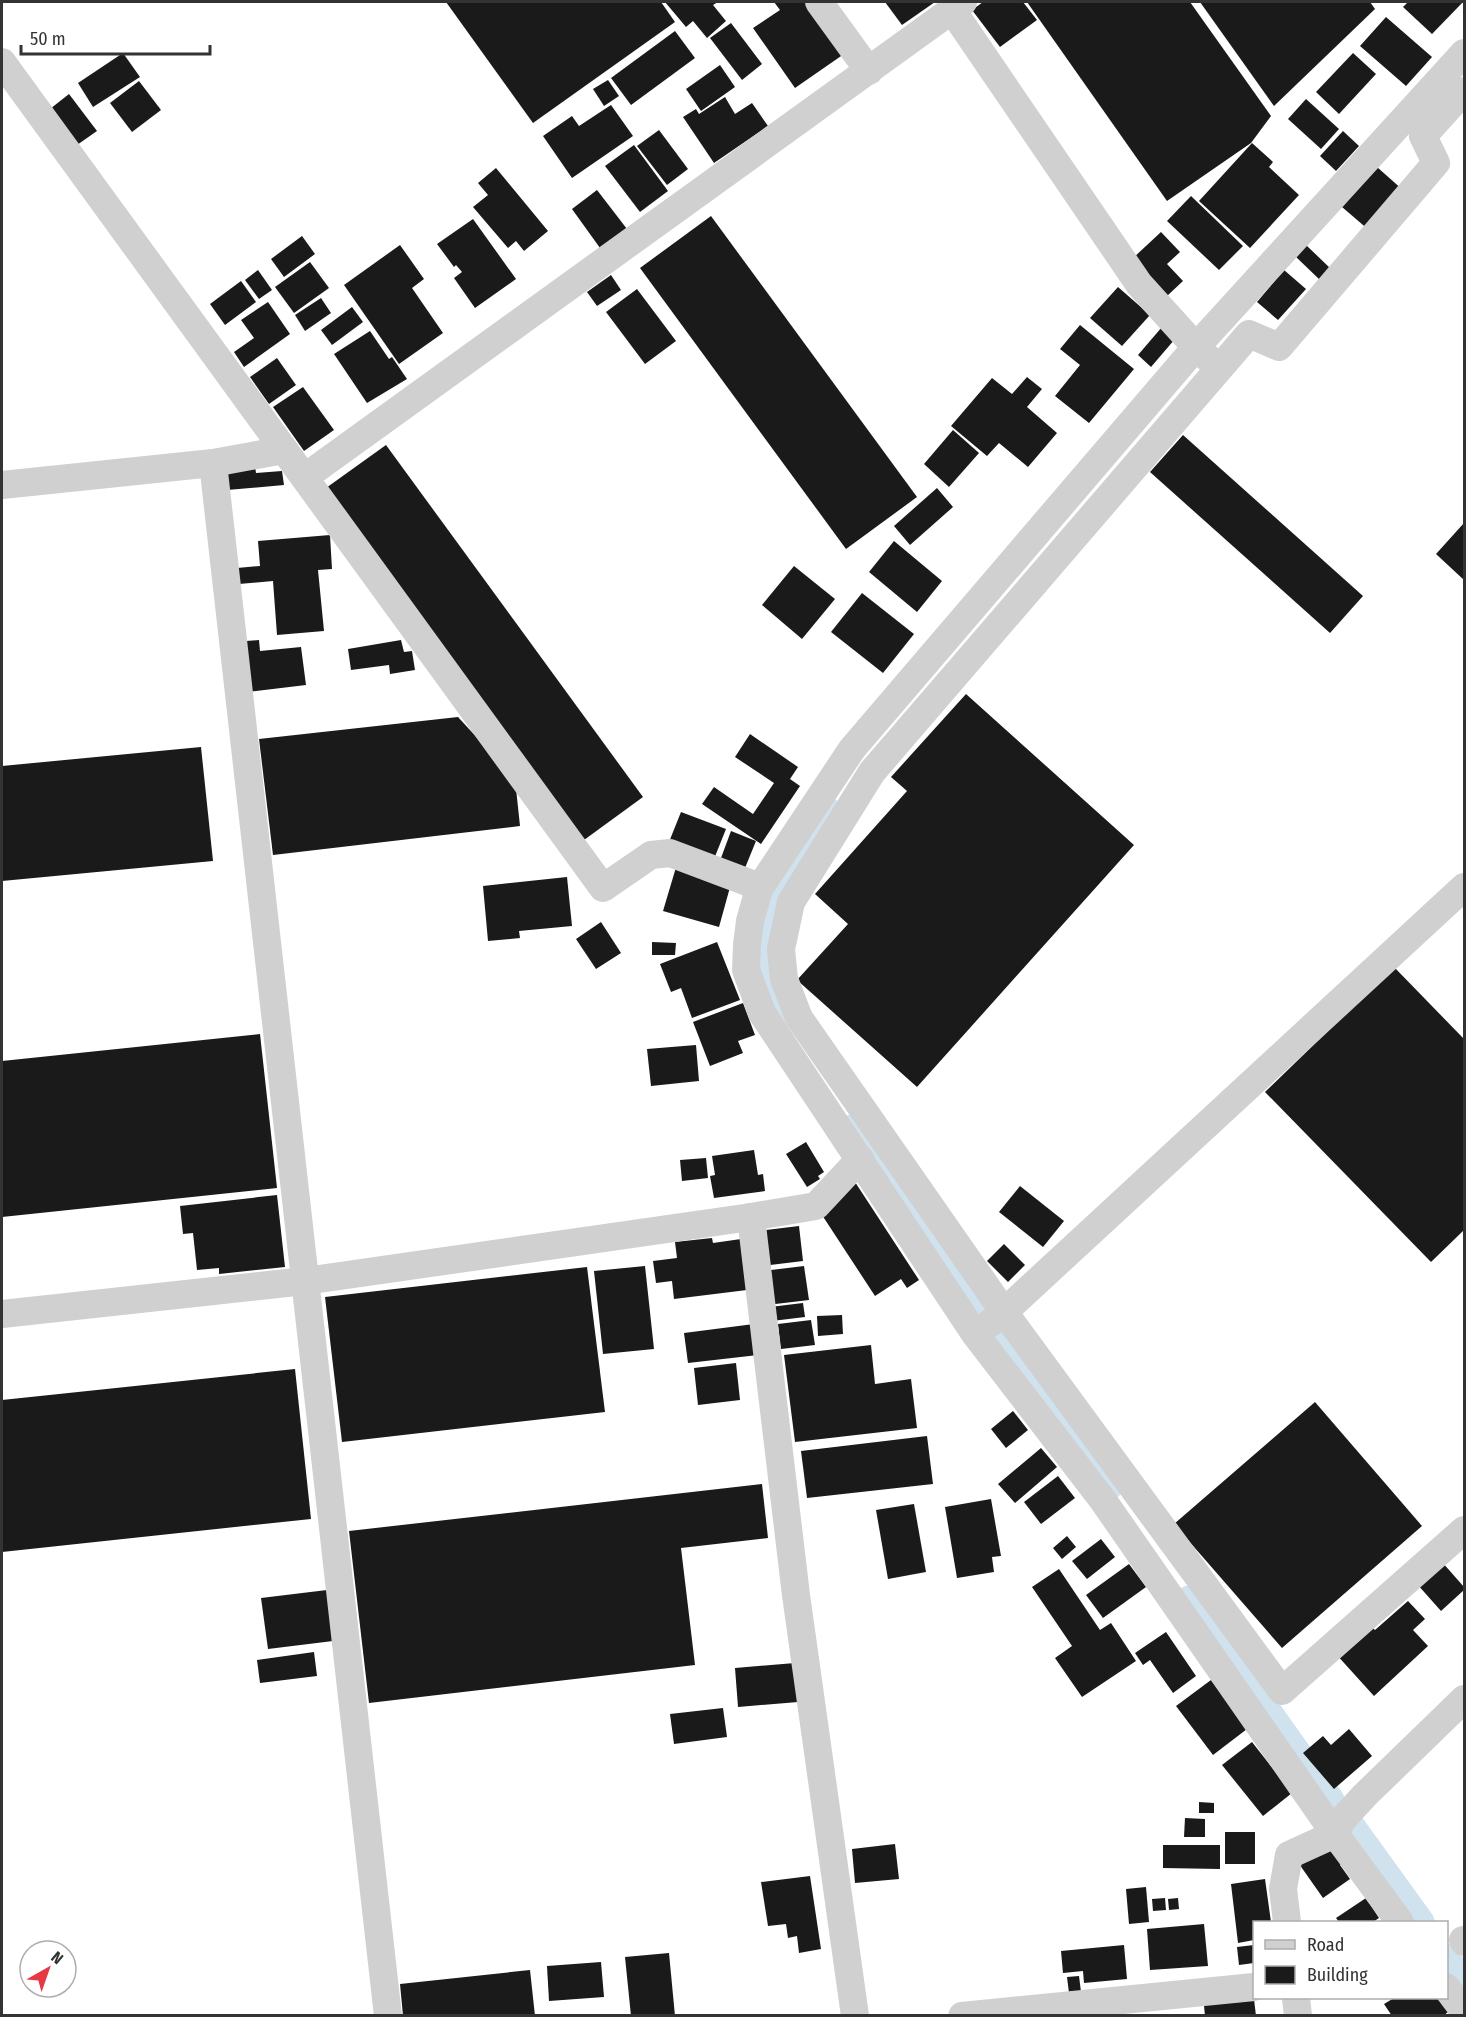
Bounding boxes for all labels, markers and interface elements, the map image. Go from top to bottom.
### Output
scale bar [21,18,210,56]
text: 50 m [30,28,66,50]
legend [1253,1921,1448,1999]
text: Road [1307,1934,1344,1956]
north arrow [18,1939,78,1999]
text: N [48,1948,67,1968]
text: Building [1307,1964,1368,1986]

